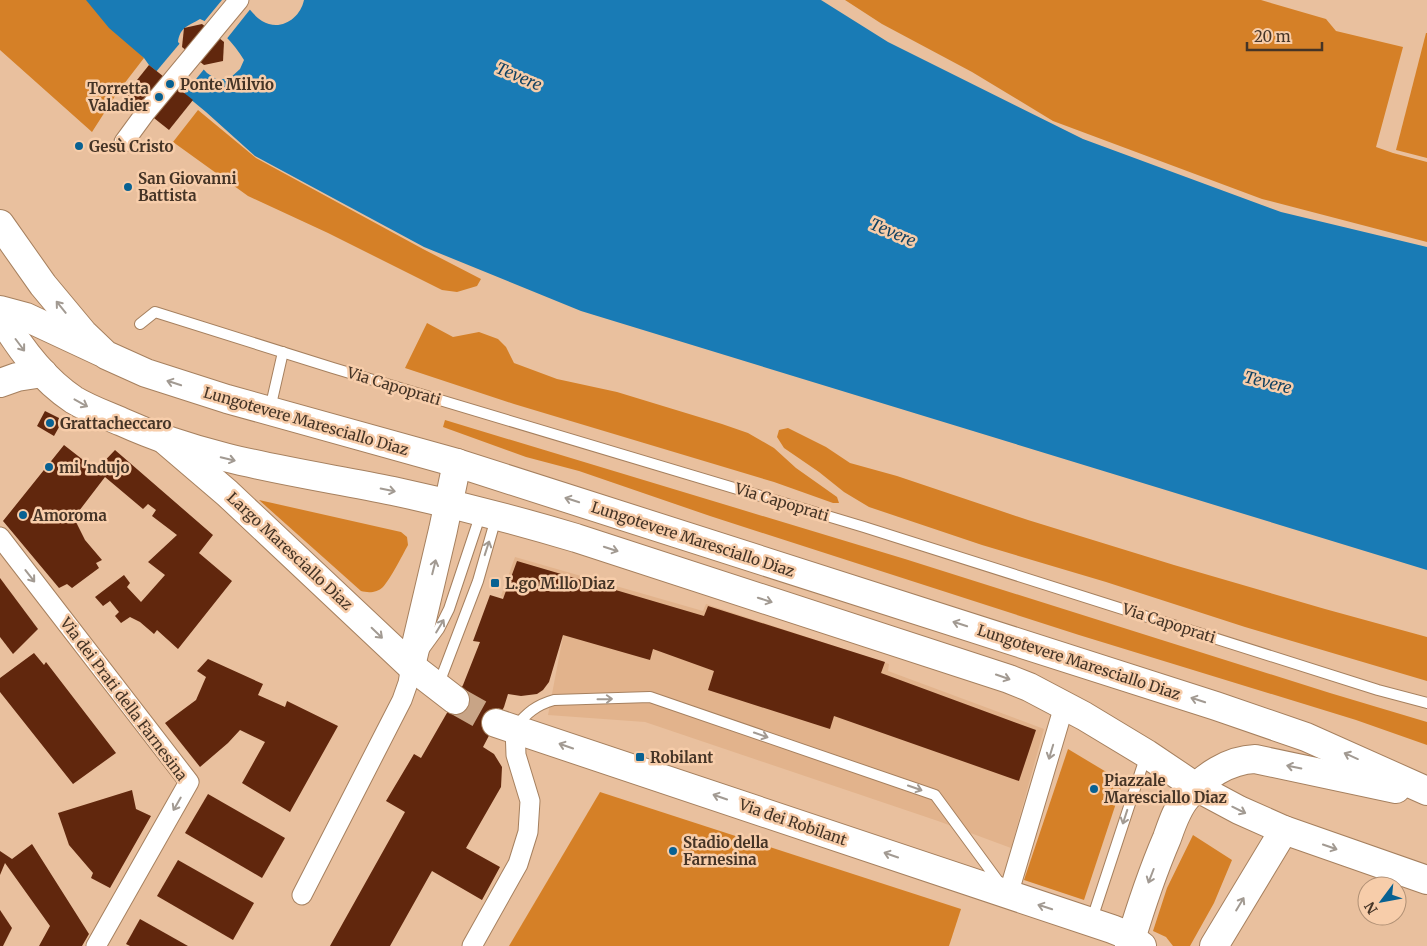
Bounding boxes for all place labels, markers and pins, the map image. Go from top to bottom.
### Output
place label: Ponte Milvio [180,75,274,94]
marker: Ponte Milvio [164,78,176,90]
place label: Torretta Valadier [87,79,150,115]
marker: Torretta Valadier [153,91,165,103]
place label: Gesù Cristo [89,137,174,156]
marker: Gesù Cristo [73,140,85,152]
place label: San Giovanni Battista [138,169,237,205]
marker: San Giovanni Battista [122,181,134,193]
place label: Grattacheccaro [60,414,172,433]
marker: Grattacheccaro [44,417,56,429]
place label: mi 'ndujo [59,458,129,477]
marker: mi 'ndujo [43,461,55,473]
place label: Amoroma [32,506,107,525]
marker: Amoroma [17,509,29,521]
place label: L.go M.llo Diaz [505,574,615,593]
marker: L.go M.llo Diaz [489,577,501,589]
place label: Robilant [650,748,713,767]
marker: Robilant [634,751,646,763]
place label: Piazzale Maresciallo Diaz [1104,771,1227,807]
marker: Piazzale Maresciallo Diaz [1088,783,1100,795]
place label: Stadio della Farnesina [683,833,769,869]
marker: Stadio della Farnesina [667,845,679,857]

